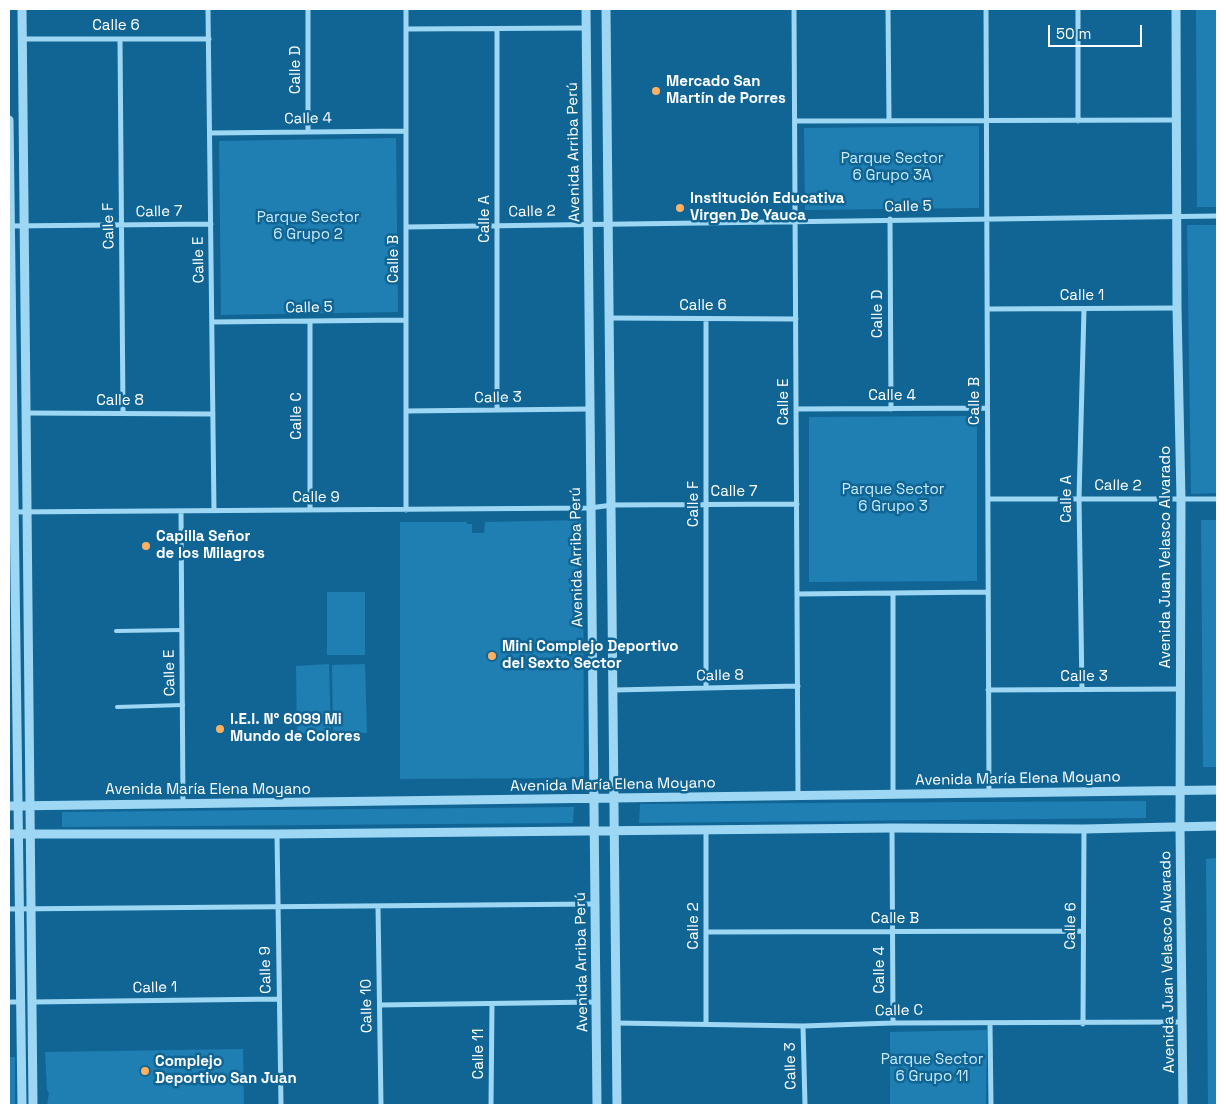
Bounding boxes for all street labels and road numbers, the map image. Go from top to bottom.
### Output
street label: Calle 6 [92,17,140,35]
street label: Calle D [287,46,305,94]
street label: Avenida Arriba Perú [564,82,584,222]
street label: Calle 4 [284,110,332,128]
street label: Calle A [476,195,494,243]
street label: Calle 5 [884,198,932,216]
street label: Calle F [100,203,118,249]
street label: Calle 7 [135,203,183,221]
street label: Calle 2 [508,203,556,221]
street label: Calle B [385,235,403,283]
street label: Calle E [190,236,208,284]
street label: Calle 1 [1060,287,1104,305]
street label: Calle D [869,290,887,338]
street label: Calle 6 [679,297,727,315]
street label: Calle 5 [285,299,333,317]
street label: Calle B [966,377,984,425]
street label: Calle E [775,379,793,425]
street label: Calle 4 [868,387,916,405]
street label: Calle 3 [474,389,522,407]
street label: Calle 8 [96,392,144,410]
street label: Calle C [288,392,306,440]
street label: Avenida Juan Velasco Alvarado [1157,446,1175,668]
street label: Calle A [1058,475,1076,523]
street label: Calle 2 [1094,477,1142,495]
street label: Calle F [685,481,703,527]
street label: Calle 7 [711,483,757,501]
street label: Avenida Arriba Perú [567,487,587,627]
street label: Calle 9 [292,489,340,507]
street label: Calle E [161,649,179,697]
street label: Calle 8 [696,667,744,685]
street label: Calle 3 [1060,668,1108,686]
street label: Avenida María Elena Moyano [915,768,1121,790]
street label: Avenida María Elena Moyano [510,774,716,796]
street label: Avenida María Elena Moyano [105,781,311,799]
street label: Avenida Juan Velasco Alvarado [1157,851,1179,1073]
street label: Avenida Arriba Perú [572,892,592,1032]
street label: Calle 2 [685,902,703,950]
street label: Calle 6 [1062,902,1080,950]
street label: Calle B [871,910,919,928]
street label: Calle 9 [257,946,275,994]
street label: Calle 4 [871,946,889,994]
street label: Calle 1 [133,979,177,997]
street label: Calle 10 [358,979,376,1033]
street label: Calle C [875,1002,923,1020]
street label: Calle 11 [470,1029,488,1079]
street label: Calle 3 [782,1042,800,1090]

